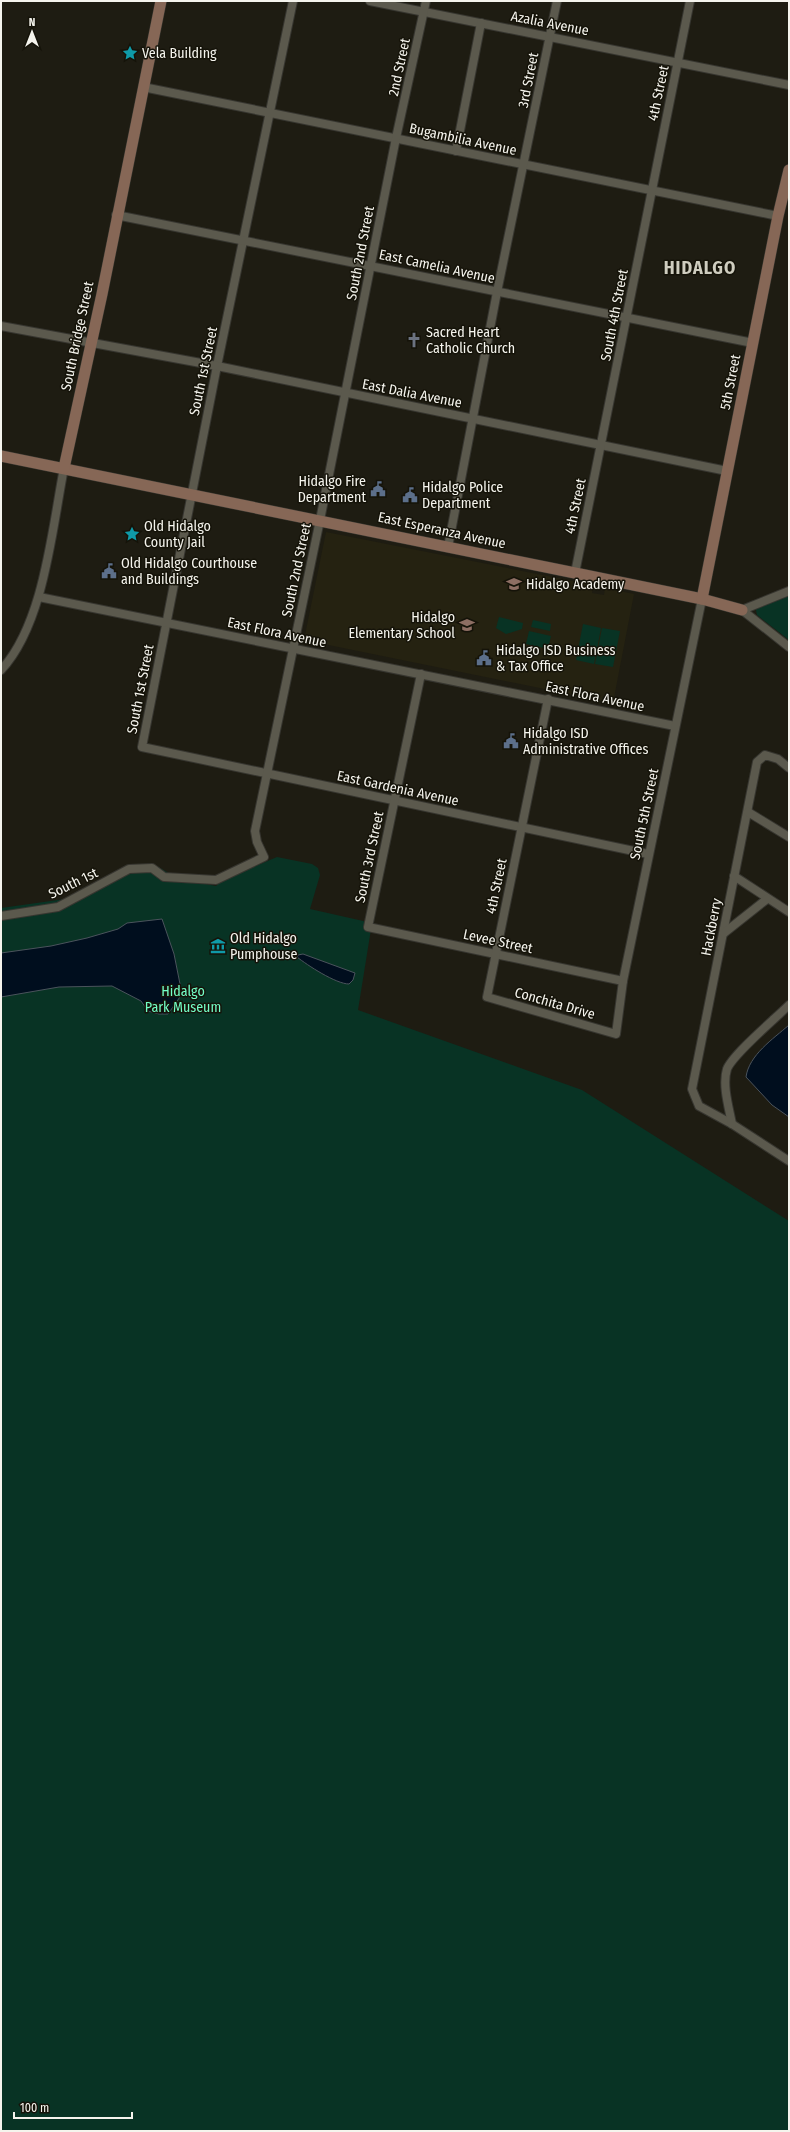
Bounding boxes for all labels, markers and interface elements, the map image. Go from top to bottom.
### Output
street label: Azalia Avenue [510,8,590,39]
north arrow [12,12,52,52]
text: N [29,16,35,29]
street label: 2nd Street [385,36,414,98]
place icon: Vela Building [121,44,139,62]
place label: Vela Building [142,45,217,62]
street label: 3rd Street [515,51,542,109]
street label: 4th Street [644,63,673,122]
street label: Bugambilia Avenue [408,120,518,159]
street label: South 2nd Street [343,204,378,302]
street label: East Camelia Avenue [377,246,496,287]
district label: HIDALGO [664,257,736,279]
street label: South 4th Street [597,267,632,363]
street label: South Bridge Street [58,279,97,392]
place label: Sacred Heart Catholic Church [426,324,515,357]
street label: South 1st Street [186,325,221,417]
church icon: Sacred Heart Catholic Church [405,331,423,349]
street label: 5th Street [717,353,744,411]
street label: East Dalia Avenue [361,375,463,412]
place label: Hidalgo Fire Department [298,473,366,506]
street label: 4th Street [561,476,590,535]
place label: Hidalgo Police Department [422,479,503,512]
public building icon: Hidalgo Fire Department [369,480,387,498]
public building icon: Hidalgo Police Department [401,486,419,504]
street label: East Esperanza Avenue [376,509,507,552]
place label: Old Hidalgo County Jail [144,518,211,551]
street label: South 2nd Street [278,521,315,619]
place icon: Old Hidalgo County Jail [123,525,141,543]
place label: Old Hidalgo Courthouse and Buildings [121,555,257,588]
public building icon: Old Hidalgo Courthouse and Buildings [100,562,118,580]
school or university icon: Hidalgo Academy [505,575,523,593]
place label: Hidalgo Academy [526,576,625,593]
place label: Hidalgo Elementary School [348,609,455,642]
street label: East Flora Avenue [226,614,328,651]
school or university icon: Hidalgo Elementary School [458,616,476,634]
place label: Hidalgo ISD Business & Tax Office [496,642,616,675]
street label: South 1st Street [124,643,158,735]
public building icon: Hidalgo ISD Business & Tax Office [475,649,493,667]
street label: East Flora Avenue [544,678,646,715]
place label: Hidalgo ISD Administrative Offices [523,725,648,758]
public building icon: Hidalgo ISD Administrative Offices [502,732,520,750]
street label: East Gardenia Avenue [336,767,460,810]
street label: South 5th Street [627,767,663,861]
street label: South 3rd Street [352,809,388,904]
street label: 4th Street [482,856,511,915]
street label: South 1st [46,864,101,903]
street label: Hackberry [698,896,726,957]
street label: Levee Street [462,926,535,957]
place label: Old Hidalgo Pumphouse [230,930,298,963]
museum icon: Old Hidalgo Pumphouse [209,937,227,955]
park label: Hidalgo Park Museum [145,983,221,1016]
street label: Conchita Drive [513,984,597,1023]
scale bar [14,2094,132,2120]
text: 100 m [20,2101,49,2115]

